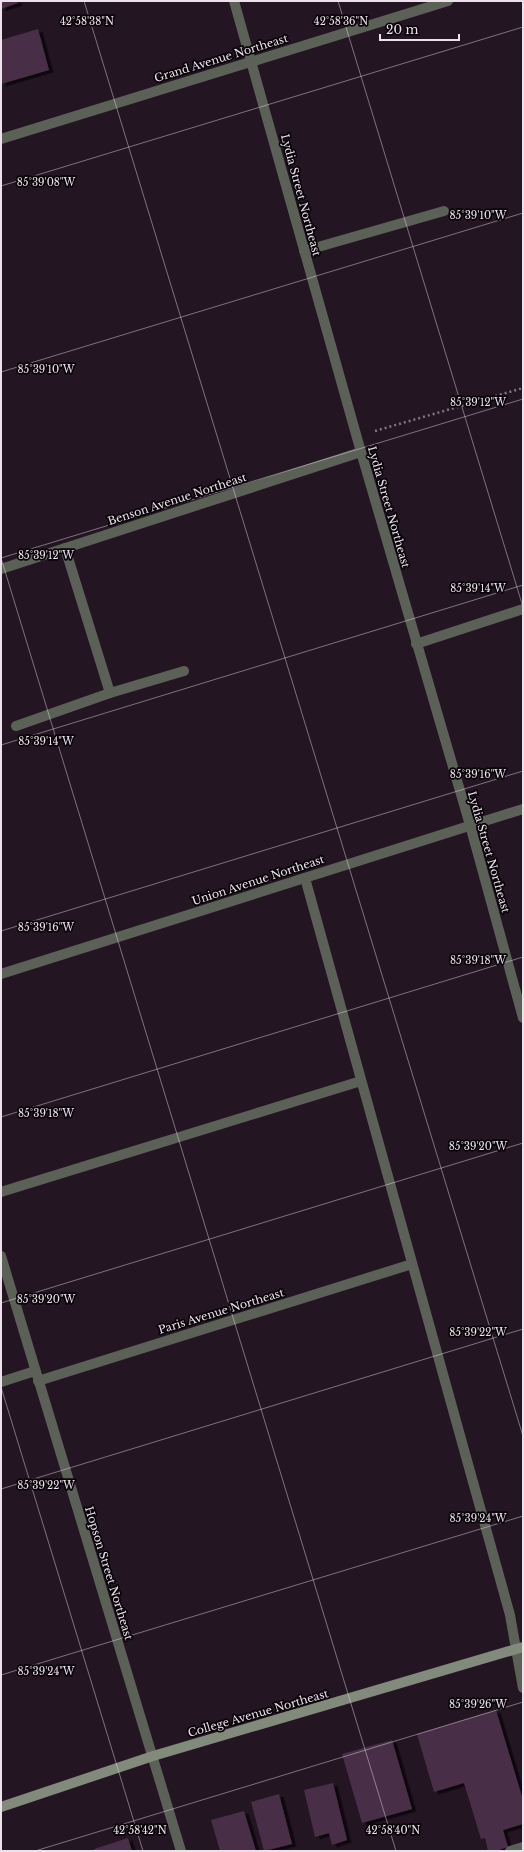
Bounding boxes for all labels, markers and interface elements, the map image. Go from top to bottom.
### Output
text: 42°58'38"N [60,15,114,28]
text: 42°58'36"N [314,15,368,28]
scale bar [380,16,459,42]
text: 20 m [386,22,418,37]
street label: Grand Avenue Northeast [152,31,290,85]
street label: Lydia Street Northeast [278,132,324,258]
text: 85°39'08"W [17,176,76,189]
text: 85°39'10"W [450,209,507,222]
text: 85°39'10"W [18,363,75,376]
text: 85°39'12"W [450,396,506,409]
street label: Lydia Street Northeast [365,445,413,570]
street label: Benson Avenue Northeast [106,470,249,528]
text: 85°39'12"W [18,549,74,562]
text: 85°39'14"W [450,582,506,595]
text: 85°39'14"W [18,735,74,748]
text: 85°39'16"W [450,768,506,781]
street label: Lydia Street Northeast [465,790,513,915]
street label: Union Avenue Northeast [190,852,327,908]
text: 85°39'16"W [18,921,74,934]
text: 85°39'18"W [450,954,506,967]
text: 85°39'18"W [18,1107,74,1120]
text: 85°39'20"W [449,1140,508,1153]
street label: Paris Avenue Northeast [157,1285,286,1337]
text: 85°39'20"W [17,1293,76,1306]
text: 85°39'22"W [449,1326,507,1339]
text: 85°39'22"W [17,1479,75,1492]
street label: Hopson Street Northeast [82,1504,136,1642]
text: 85°39'24"W [449,1512,507,1525]
text: 85°39'24"W [17,1665,75,1678]
street label: College Avenue Northeast [186,1686,331,1740]
text: 85°39'26"W [449,1698,507,1711]
text: 42°58'42"N [113,1824,167,1837]
text: 42°58'40"N [366,1824,420,1837]

